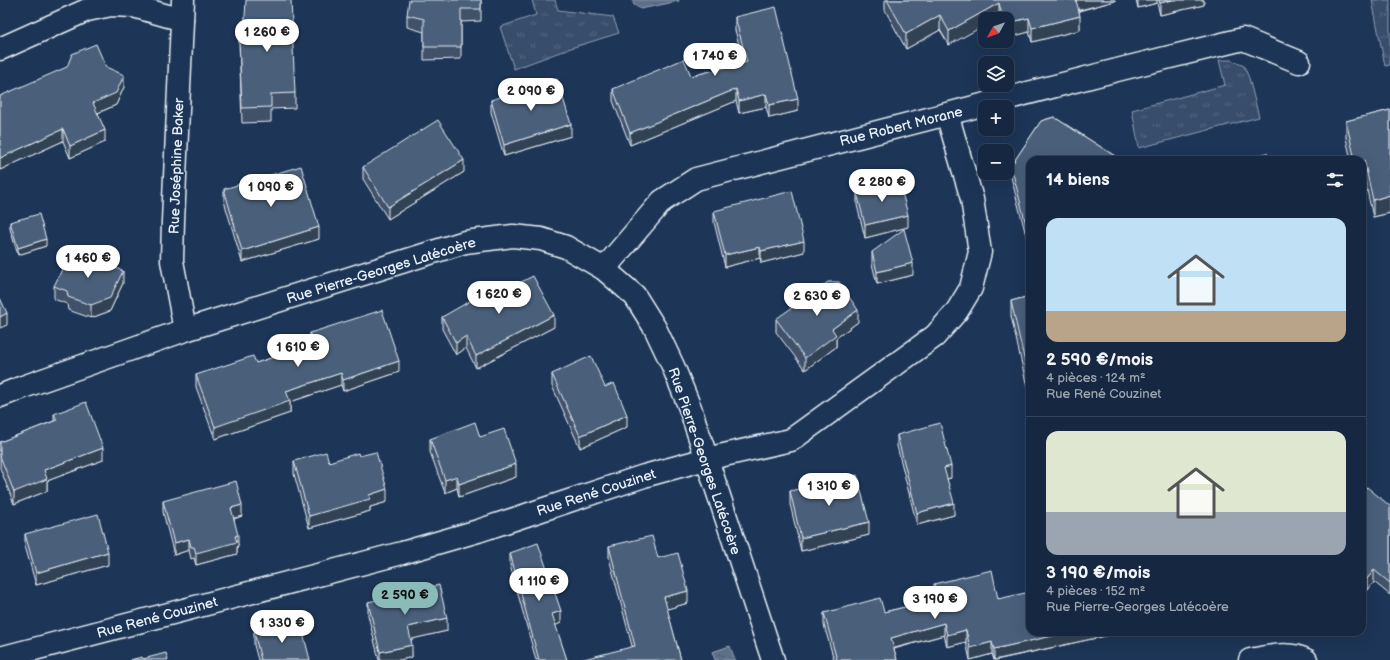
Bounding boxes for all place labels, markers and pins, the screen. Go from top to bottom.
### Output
pin: 1 260 € [230,19,304,53]
pin: 1 740 € [678,43,752,77]
pin: 2 090 € [494,78,568,112]
pin: 2 280 € [845,169,919,203]
pin: 1 090 € [234,174,308,208]
pin: 1 460 € [51,245,125,279]
pin: 1 620 € [462,281,536,315]
pin: 2 630 € [780,283,854,317]
pin: 1 610 € [261,334,335,368]
pin: 1 310 € [792,473,866,507]
pin: 1 110 € [502,568,576,602]
pin: 2 590 € [368,582,442,616]
pin: 3 190 € [898,586,972,620]
pin: 1 330 € [245,610,319,644]

